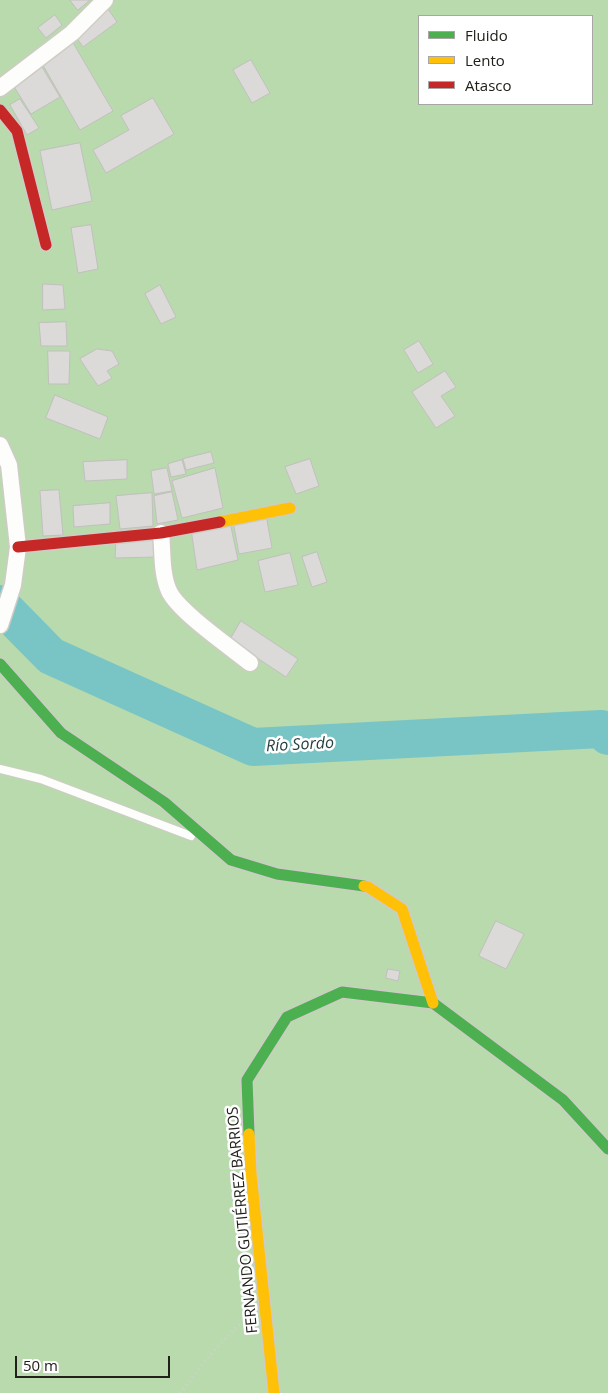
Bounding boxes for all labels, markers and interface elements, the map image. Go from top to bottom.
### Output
legend [418,15,593,105]
text: Fluido [465,25,508,45]
text: Lento [465,50,505,70]
text: Atasco [465,75,512,95]
water label: Río Sordo [266,734,334,756]
street label: FERNANDO GUTIÉRREZ BARRIOS [224,1106,262,1334]
scale bar [18,1346,172,1378]
text: 50 m [23,1355,58,1375]

